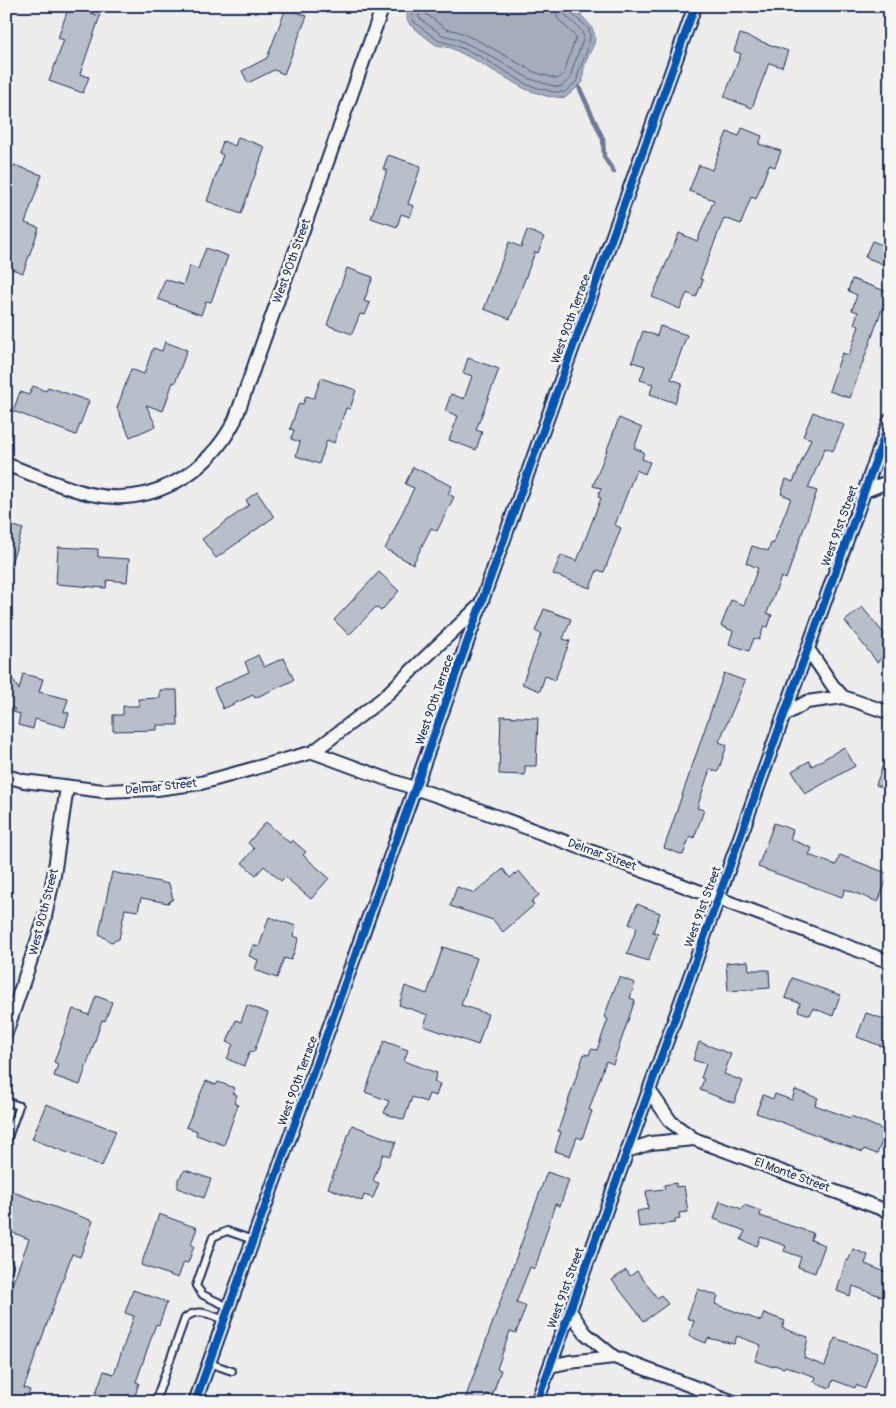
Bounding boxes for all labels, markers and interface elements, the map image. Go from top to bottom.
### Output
street label: West 90th Street [270,216,314,305]
street label: West 90th Terrace [548,272,594,366]
street label: West 91st Street [818,483,862,569]
street label: West 90th Terrace [413,653,457,747]
street label: Delmar Street [124,776,198,798]
street label: Delmar Street [566,836,639,874]
street label: West 91st Street [681,864,725,950]
street label: West 90th Street [26,867,62,957]
street label: West 90th Terrace [275,1034,321,1128]
street label: El Monte Street [752,1154,832,1196]
street label: West 91st Street [544,1245,588,1331]

